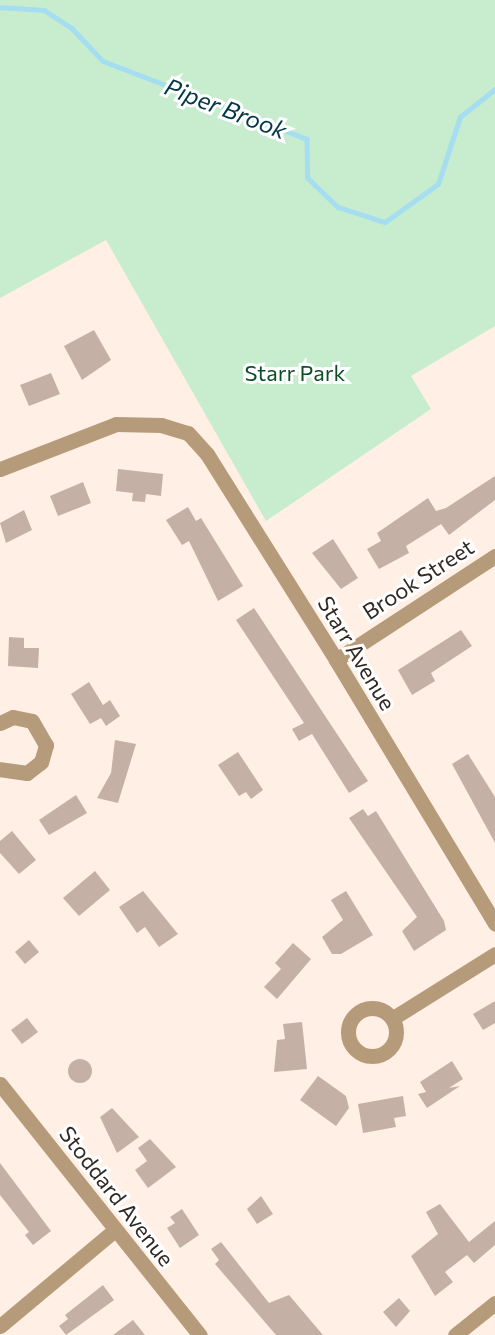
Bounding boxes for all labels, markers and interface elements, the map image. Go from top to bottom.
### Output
water label: Piper Brook [161,72,291,144]
park label: Starr Park [244,360,346,386]
street label: Brook Street [357,533,479,625]
street label: Starr Avenue [313,591,401,715]
street label: Stoddard Avenue [54,1121,180,1271]

